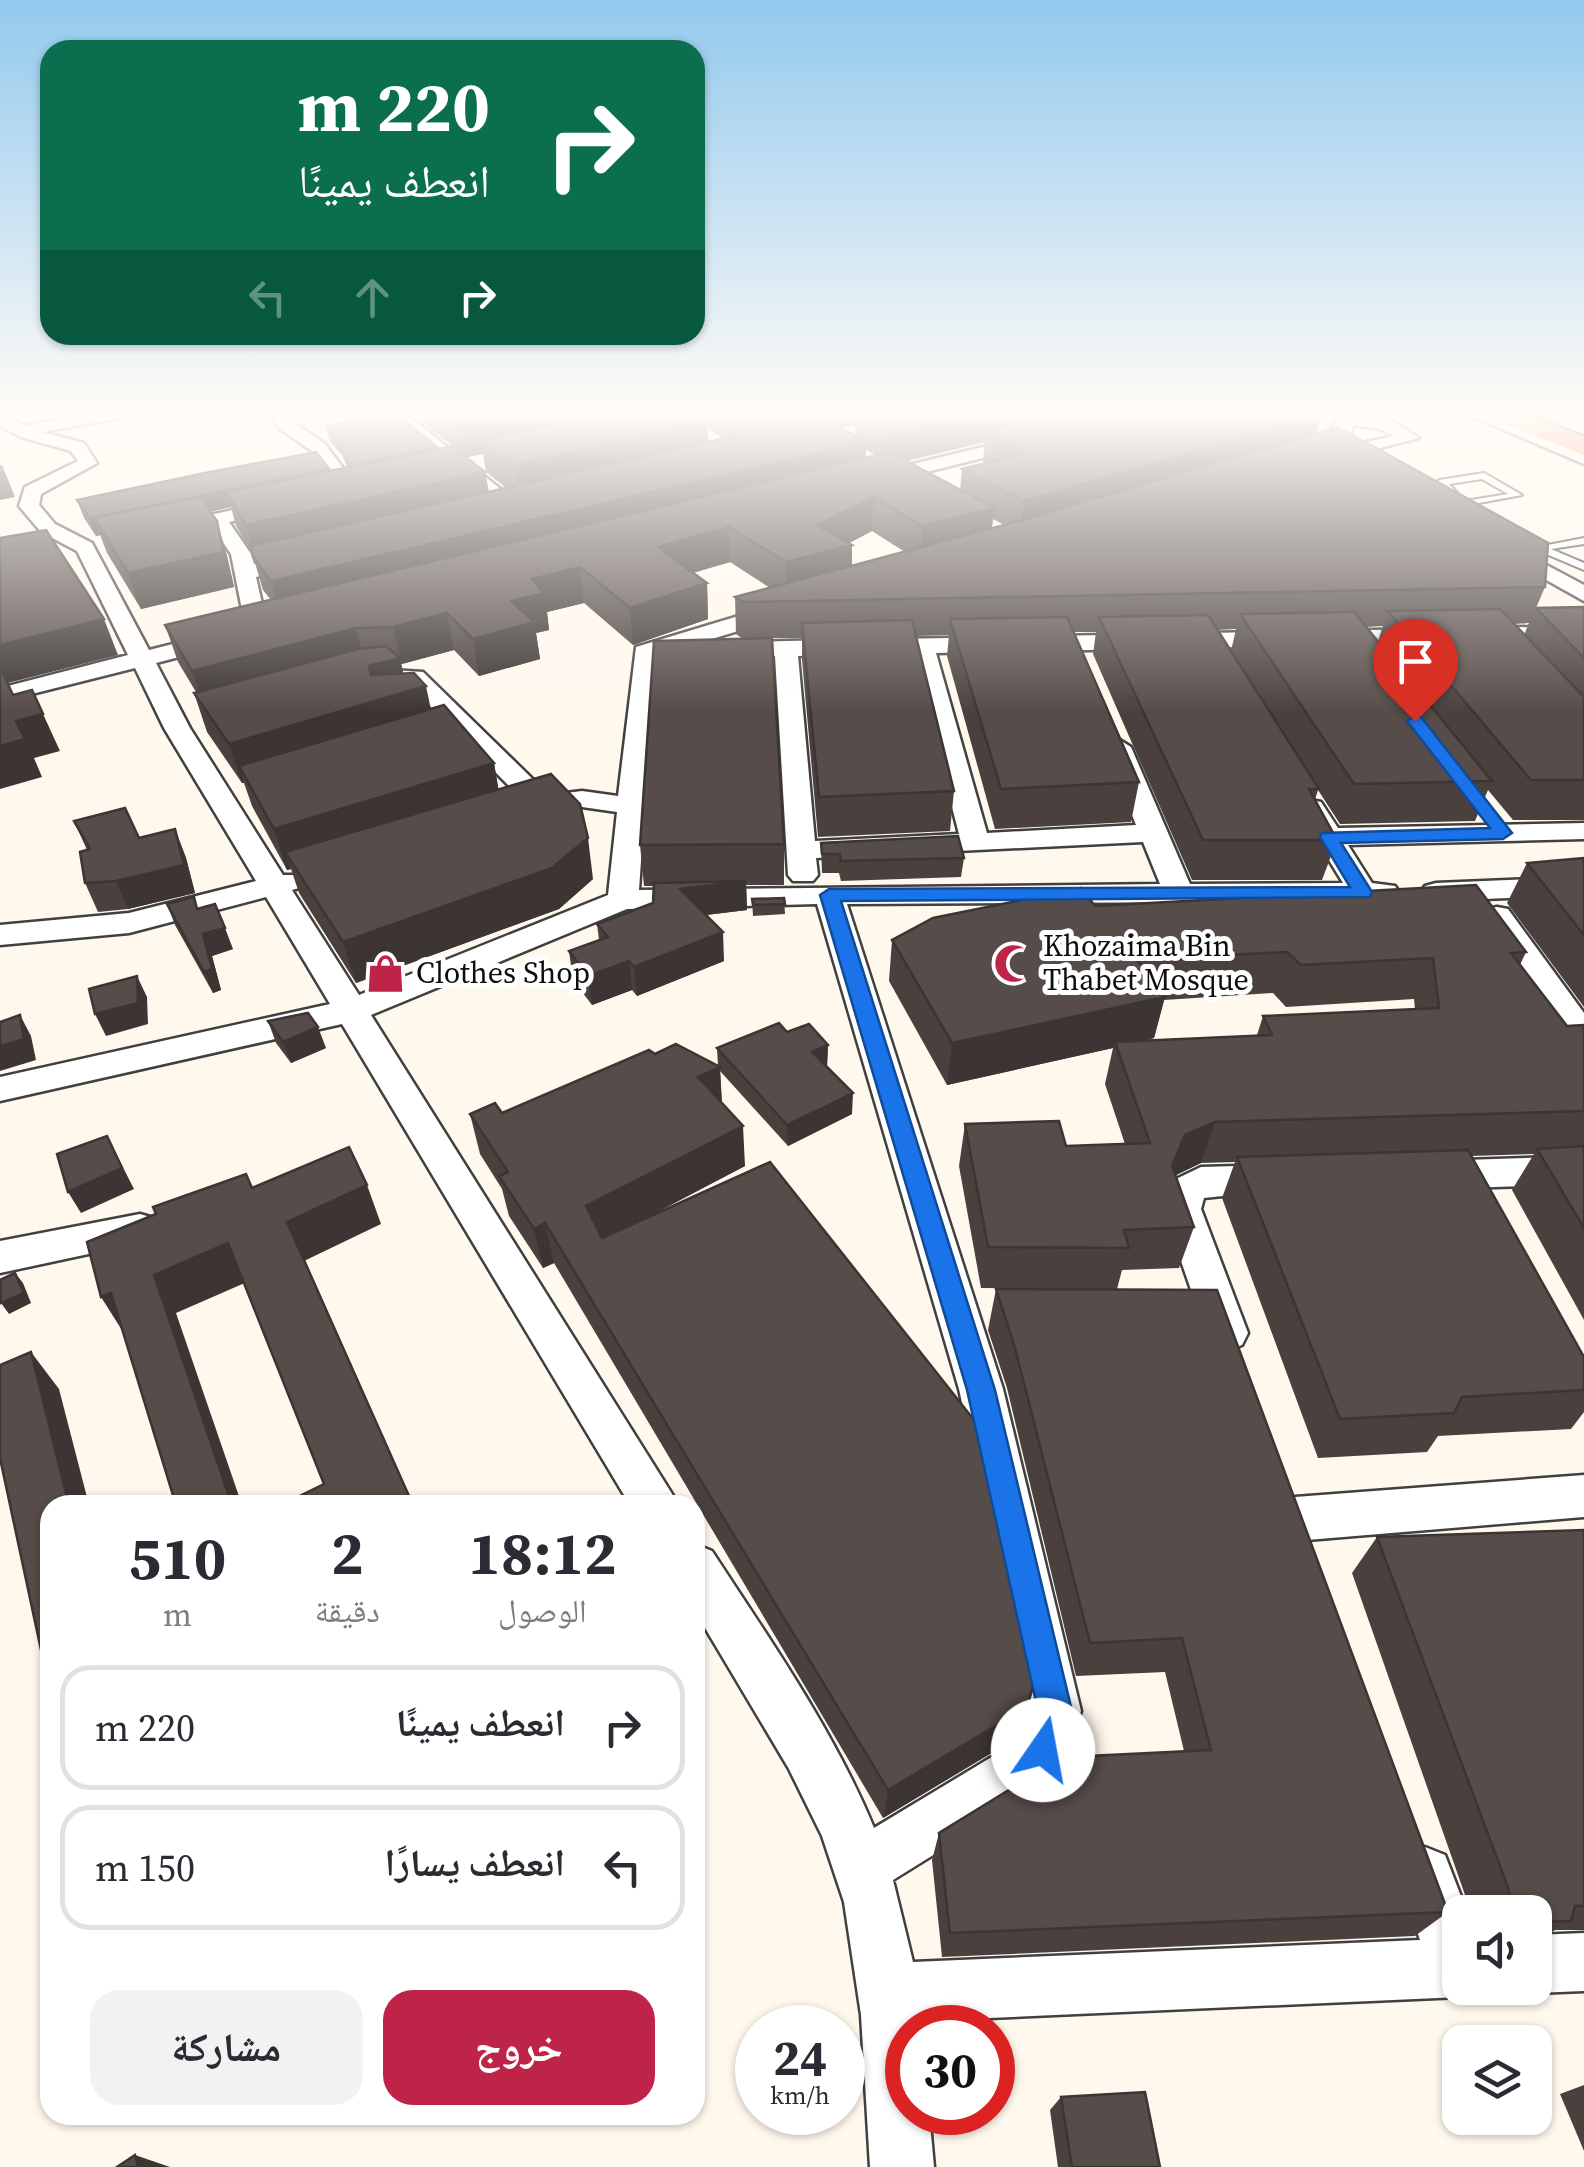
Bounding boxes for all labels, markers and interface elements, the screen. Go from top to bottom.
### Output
text: 220 m [298,58,490,154]
icon: right [525,80,655,210]
text: انعطف يمينًا [298,150,490,212]
icon: left [240,270,295,325]
icon: ahead [345,270,400,325]
icon: right [450,270,505,325]
pin [1373,619,1458,722]
icon: arrive [1388,634,1443,689]
place label: Khozaima Bin Thabet Mosque [1043,925,1249,1000]
mosque icon: Khozaima Bin Thabet Mosque [992,942,1034,984]
shop icon: Clothes Shop [365,952,407,994]
place label: Clothes Shop [416,952,590,993]
text: 2 [331,1512,364,1594]
text: 18:12 [468,1512,616,1594]
text: 510 [129,1517,226,1599]
text: دقيقة [315,1589,380,1633]
text: الوصول [498,1589,587,1633]
text: m [163,1593,192,1637]
text: انعطف يمينًا [396,1697,565,1749]
position arrow [991,1698,1095,1802]
icon: right [595,1700,650,1755]
text: 220 m [95,1702,195,1754]
text: انعطف يسارًا [385,1837,565,1889]
icon: left [595,1840,650,1895]
text: 150 m [95,1842,195,1894]
map controls [1442,1895,1552,2135]
button: sound [1442,1895,1552,2005]
button: مشاركة [90,1990,363,2105]
button: خروج [383,1990,655,2105]
speed limit sign: 30 [885,2005,1015,2135]
text: 24 [773,2023,827,2092]
button: layers [1442,2025,1552,2135]
text: km/h [770,2078,830,2112]

